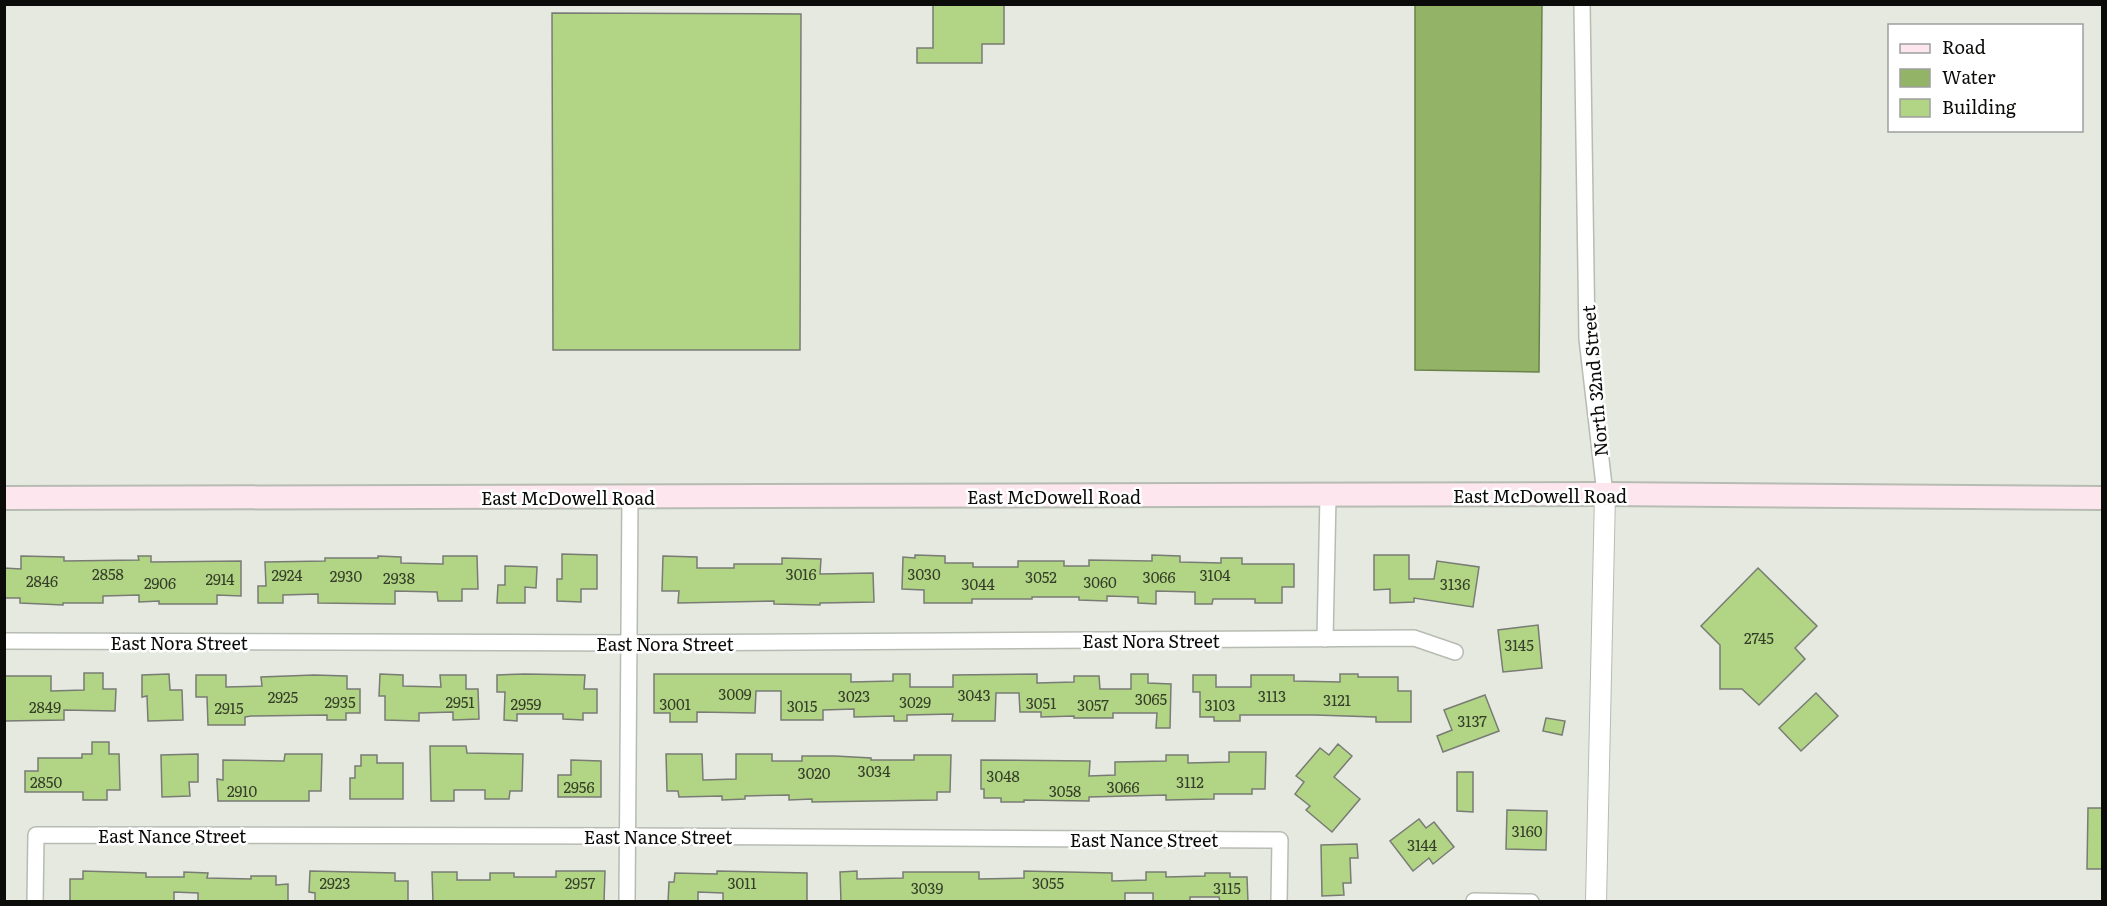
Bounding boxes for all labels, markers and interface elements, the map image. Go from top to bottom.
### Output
legend [1888,24,2083,132]
text: Road [1942,33,1986,60]
text: Water [1942,63,1996,90]
text: Building [1942,93,2017,120]
street label: North 32nd Street [1574,303,1614,458]
street label: East McDowell Road [1453,482,1627,509]
street label: East McDowell Road [967,483,1141,510]
street label: East McDowell Road [481,484,655,511]
house number: 2858 [92,562,124,585]
house number: 3016 [786,562,816,585]
house number: 3030 [907,562,941,585]
house number: 2924 [271,563,303,586]
house number: 3104 [1199,563,1231,586]
house number: 2930 [330,564,362,587]
house number: 3052 [1025,565,1057,588]
house number: 3066 [1143,565,1175,588]
house number: 2938 [383,566,415,589]
house number: 2914 [205,567,235,590]
house number: 2846 [26,569,58,592]
house number: 3060 [1083,570,1117,593]
house number: 2906 [144,571,176,594]
house number: 3044 [961,572,995,595]
house number: 3136 [1440,572,1470,595]
house number: 2745 [1744,626,1774,649]
street label: East Nora Street [1082,627,1221,654]
street label: East Nora Street [110,629,249,656]
street label: East Nora Street [596,630,735,657]
house number: 3145 [1504,633,1534,656]
house number: 3009 [718,682,752,705]
house number: 3043 [957,683,991,706]
house number: 3023 [838,684,870,707]
house number: 3113 [1258,684,1286,707]
house number: 2925 [268,685,299,708]
house number: 3065 [1135,687,1168,710]
house number: 3121 [1323,688,1351,711]
house number: 2935 [324,690,356,713]
house number: 2951 [445,690,475,713]
house number: 3029 [899,690,931,713]
house number: 3051 [1026,691,1056,714]
house number: 2959 [511,692,542,715]
house number: 3001 [659,692,691,715]
house number: 3057 [1077,693,1109,716]
house number: 3103 [1205,693,1235,716]
house number: 3015 [787,694,818,717]
house number: 2849 [29,695,61,718]
house number: 2915 [214,696,244,719]
house number: 3137 [1457,709,1487,732]
house number: 3034 [858,759,890,782]
house number: 3020 [798,761,831,784]
house number: 3048 [986,764,1020,787]
house number: 2850 [30,770,62,793]
house number: 3112 [1176,770,1204,793]
house number: 2956 [563,775,595,798]
house number: 3066 [1107,775,1139,798]
house number: 2910 [227,779,257,802]
house number: 3058 [1049,779,1081,802]
house number: 3160 [1512,819,1543,842]
street label: East Nance Street [98,822,247,849]
street label: East Nance Street [584,823,733,850]
street label: East Nance Street [1070,826,1219,853]
house number: 3144 [1407,833,1437,856]
house number: 2923 [320,871,350,894]
house number: 2957 [565,871,596,894]
house number: 3011 [727,871,757,894]
house number: 3055 [1032,871,1064,894]
house number: 3039 [911,876,943,899]
house number: 3115 [1213,876,1241,899]

